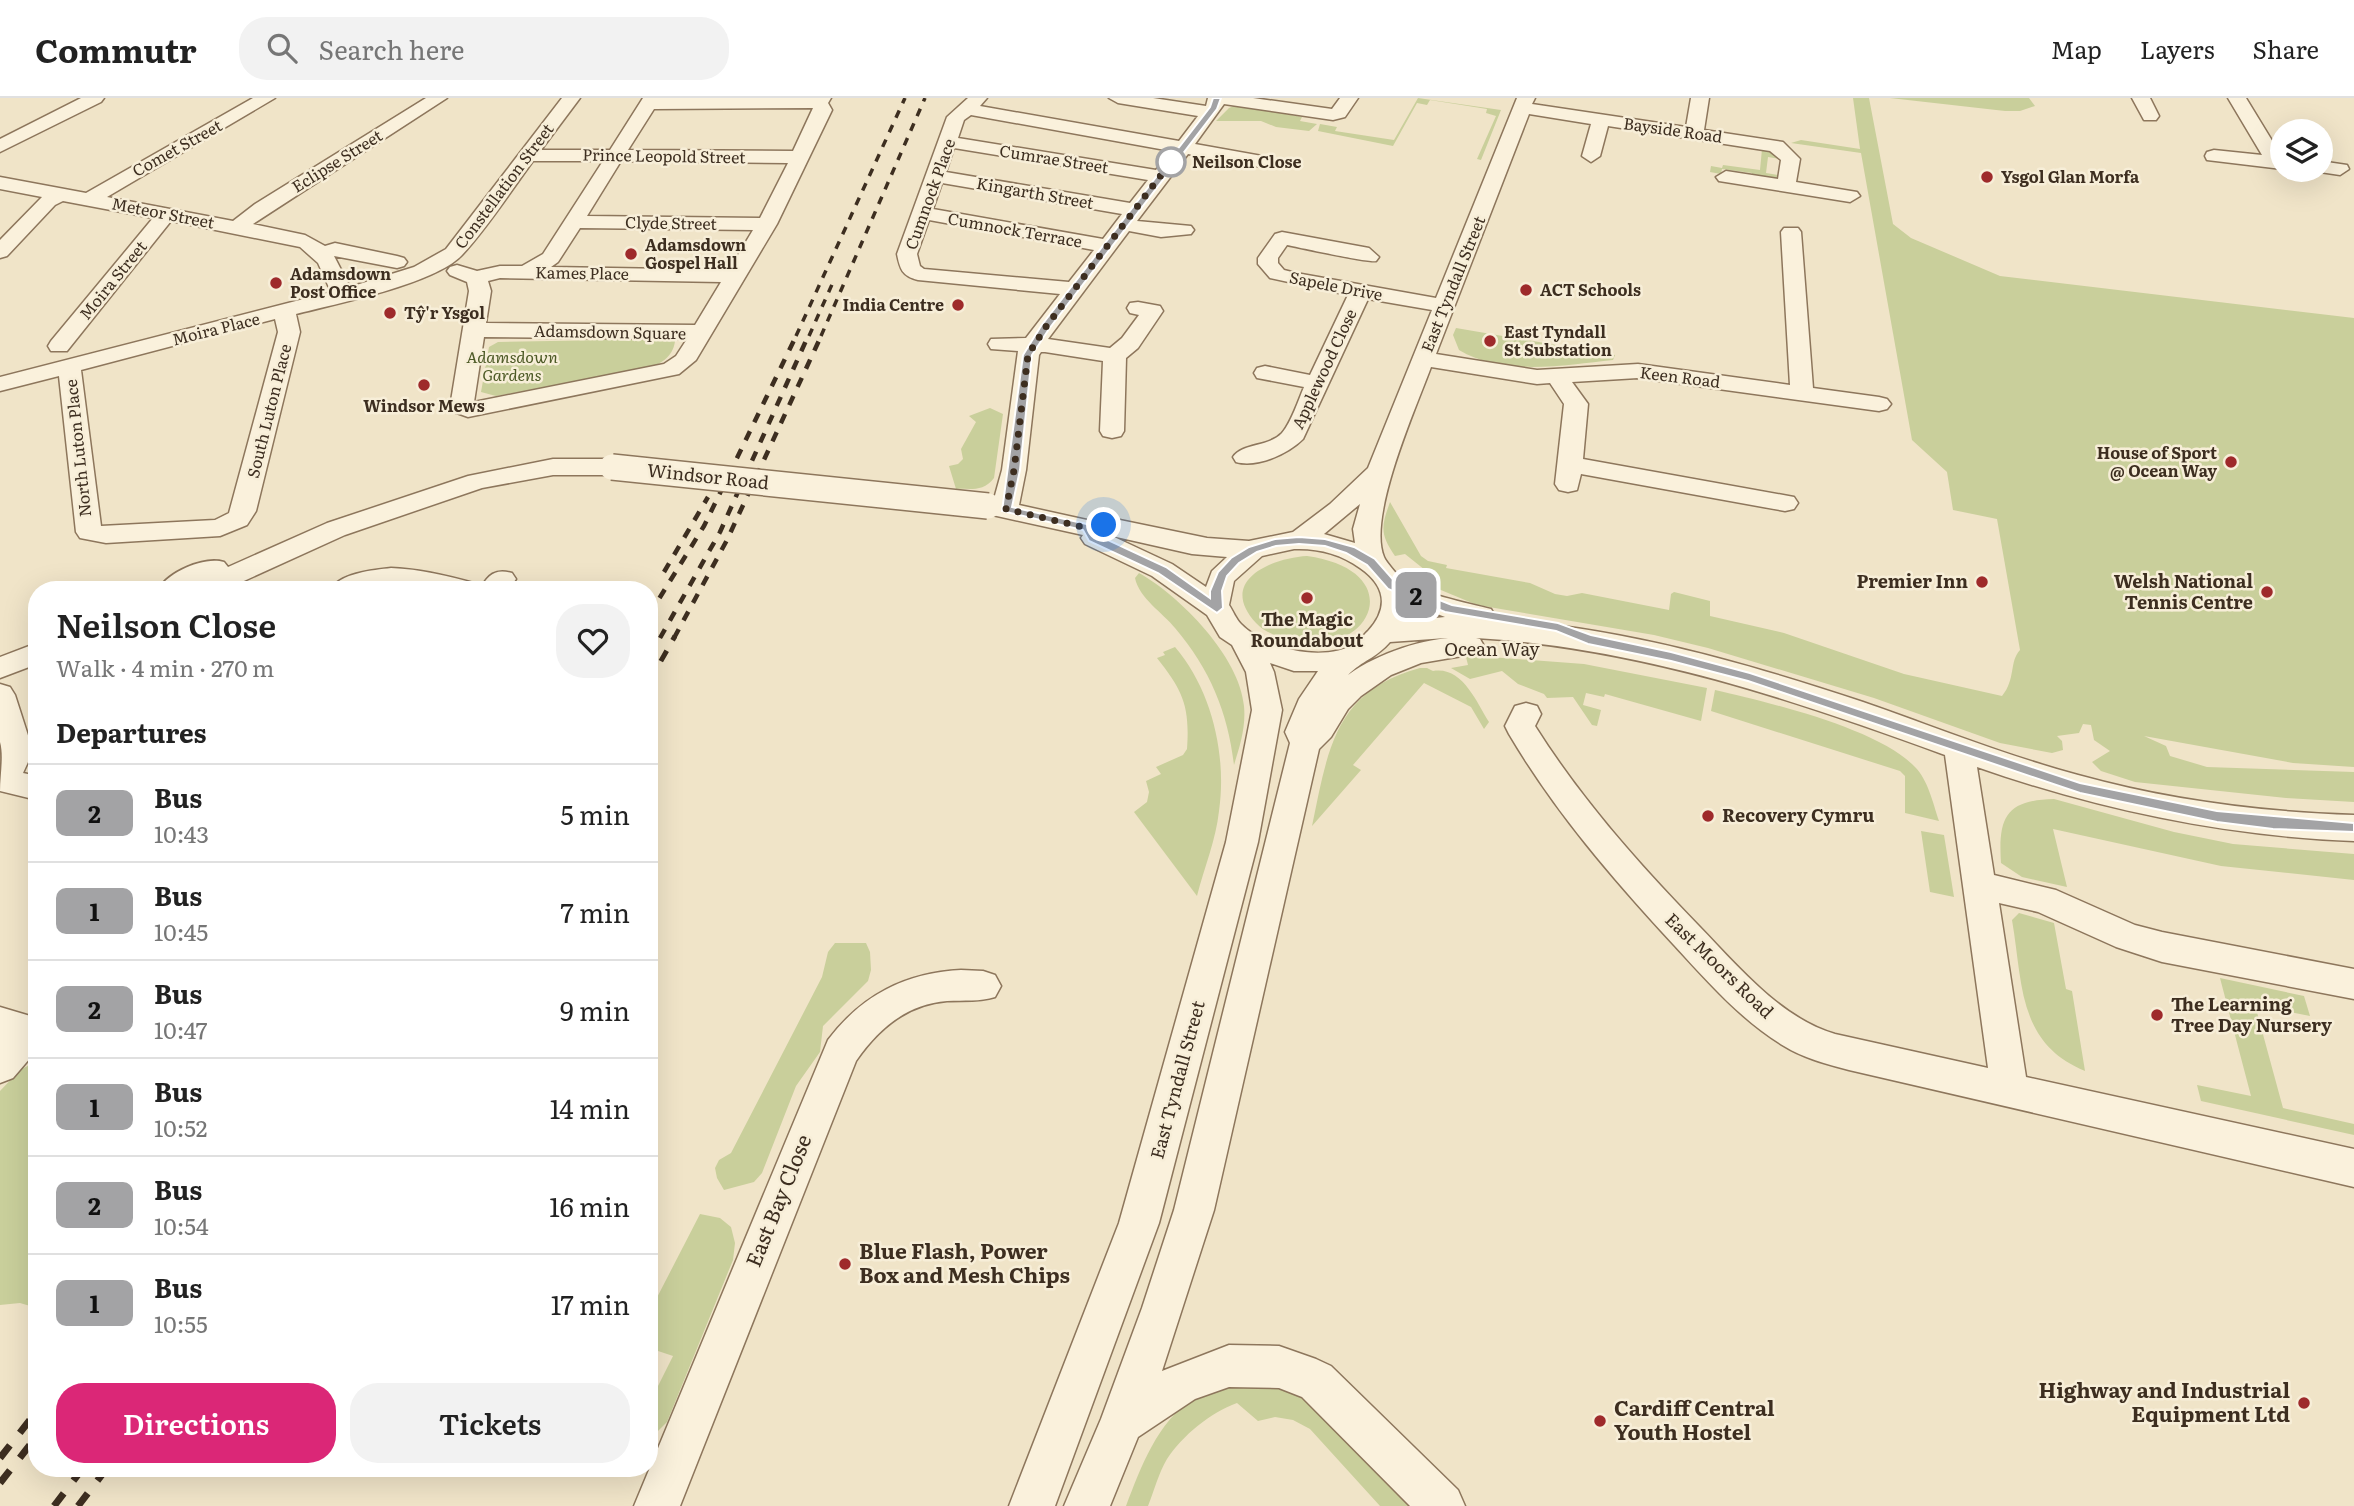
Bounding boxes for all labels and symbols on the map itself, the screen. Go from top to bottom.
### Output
street label: Bayside Road [1622,110,1724,148]
street label: Comet Street [127,112,226,182]
street label: Constellation Street [448,117,559,253]
street label: Eclipse Street [286,122,387,198]
street label: Cumnock Place [898,135,960,253]
street label: Cumrae Street [998,138,1111,179]
street label: Prince Leopold Street [582,142,746,168]
marker: Neilson Close [1156,147,1186,177]
place label: Neilson Close [1192,149,1302,173]
place label: Ysgol Glan Morfa [2001,164,2140,188]
marker: Ysgol Glan Morfa [1979,169,1995,185]
street label: Kingarth Street [975,170,1096,214]
street label: Meteor Street [110,190,217,234]
street label: Cumnock Terrace [946,205,1084,253]
street label: Clyde Street [625,209,718,235]
street label: East Tyndall Street [1414,211,1491,355]
place label: Adamsdown Gospel Hall [645,232,746,274]
street label: Moira Street [73,234,152,324]
marker: Adamsdown Gospel Hall [623,246,639,262]
street label: Kames Place [535,259,629,285]
place label: Adamsdown Post Office [290,261,391,303]
street label: Sapele Drive [1287,264,1385,306]
marker: Adamsdown Post Office [268,275,284,291]
place label: ACT Schools [1540,277,1641,301]
marker: ACT Schools [1518,282,1534,298]
place label: India Centre [842,292,944,316]
marker: India Centre [950,297,966,313]
place label: Tŷ'r Ysgol [404,300,485,324]
street label: Applewood Close [1285,304,1362,433]
marker: Tŷ'r Ysgol [382,305,398,321]
street label: Moira Place [169,306,262,351]
street label: Adamsdown Square [534,318,686,344]
place label: East Tyndall St Substation [1504,319,1612,361]
marker: East Tyndall St Substation [1482,333,1498,349]
street label: South Luton Place [240,341,296,480]
park label: Adamsdown Gardens [466,344,558,386]
street label: Keen Road [1639,359,1722,393]
marker: Windsor Mews [416,377,432,393]
street label: North Luton Place [58,378,96,518]
place label: Windsor Mews [363,393,485,417]
place label: House of Sport @ Ocean Way [2097,440,2217,482]
marker: House of Sport @ Ocean Way [2223,454,2239,470]
street label: Windsor Road [646,456,770,495]
your location [1086,507,1121,542]
place label: Premier Inn [1857,567,1968,594]
place label: Welsh National Tennis Centre [2114,567,2253,615]
line badge: 2 [1393,572,1439,618]
marker: Premier Inn [1974,574,1990,590]
marker: Welsh National Tennis Centre [2259,584,2275,600]
marker: The Magic Roundabout [1299,590,1315,606]
place label: The Magic Roundabout [1251,605,1364,653]
street label: Ocean Way [1444,635,1540,662]
place label: Recovery Cymru [1722,801,1874,828]
marker: Recovery Cymru [1700,808,1716,824]
street label: East Moors Road [1659,906,1781,1024]
place label: The Learning Tree Day Nursery [2171,990,2332,1038]
street label: East Tyndall Street [1142,997,1211,1162]
marker: The Learning Tree Day Nursery [2149,1007,2165,1023]
street label: East Bay Close [736,1129,817,1271]
place label: Blue Flash, Power Box and Mesh Chips [859,1234,1070,1289]
marker: Blue Flash, Power Box and Mesh Chips [837,1256,853,1272]
place label: Highway and Industrial Equipment Ltd [2038,1373,2290,1428]
place label: Cardiff Central Youth Hostel [1614,1391,1775,1446]
marker: Highway and Industrial Equipment Ltd [2296,1395,2312,1411]
marker: Cardiff Central Youth Hostel [1592,1413,1608,1429]

